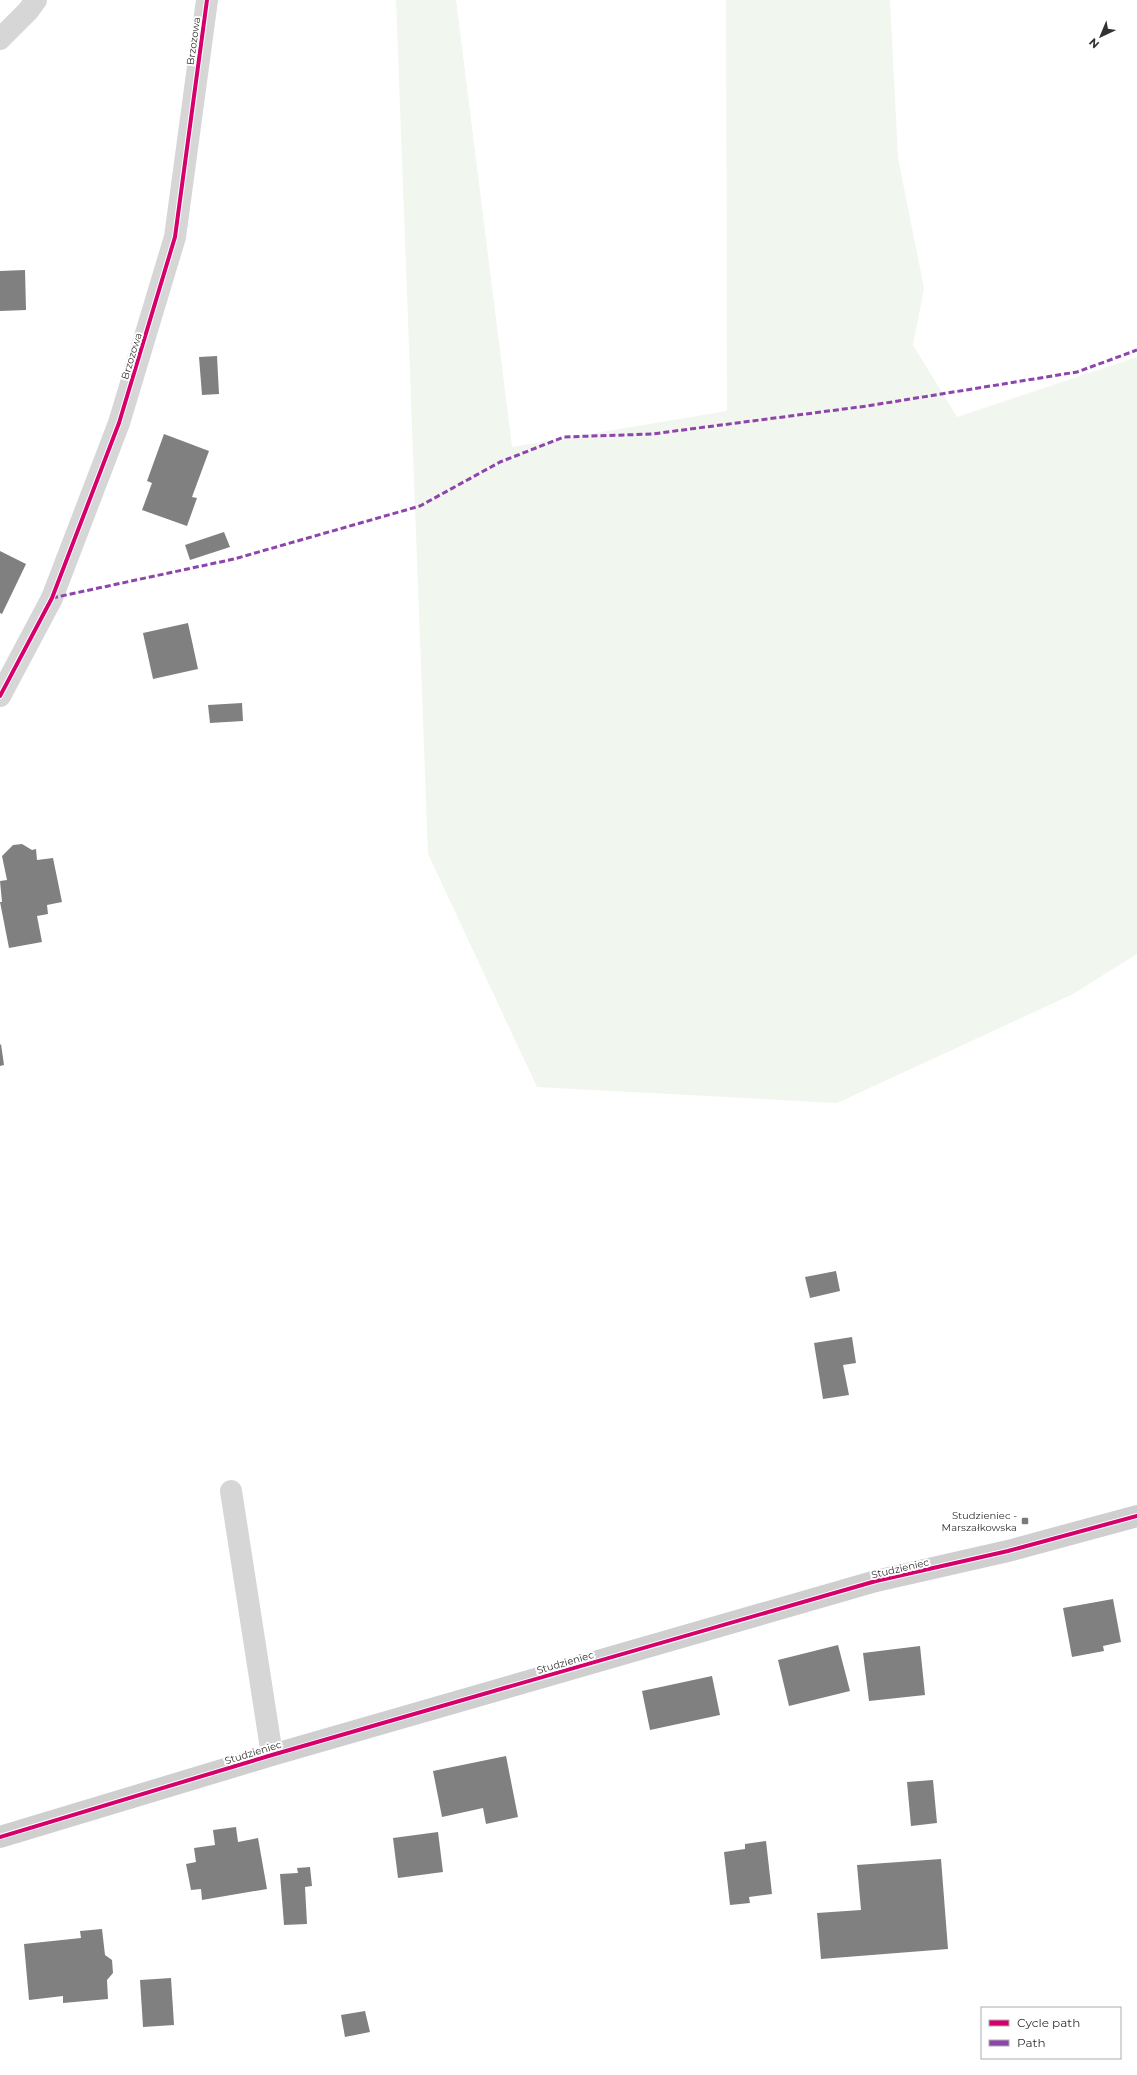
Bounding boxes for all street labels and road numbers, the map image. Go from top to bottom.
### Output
street label: Brzozowa [184,16,203,66]
street label: Brzozowa [118,331,145,381]
street label: Studzieniec [870,1555,931,1581]
street label: Studzieniec [535,1648,595,1677]
street label: Studzieniec [223,1738,283,1767]

